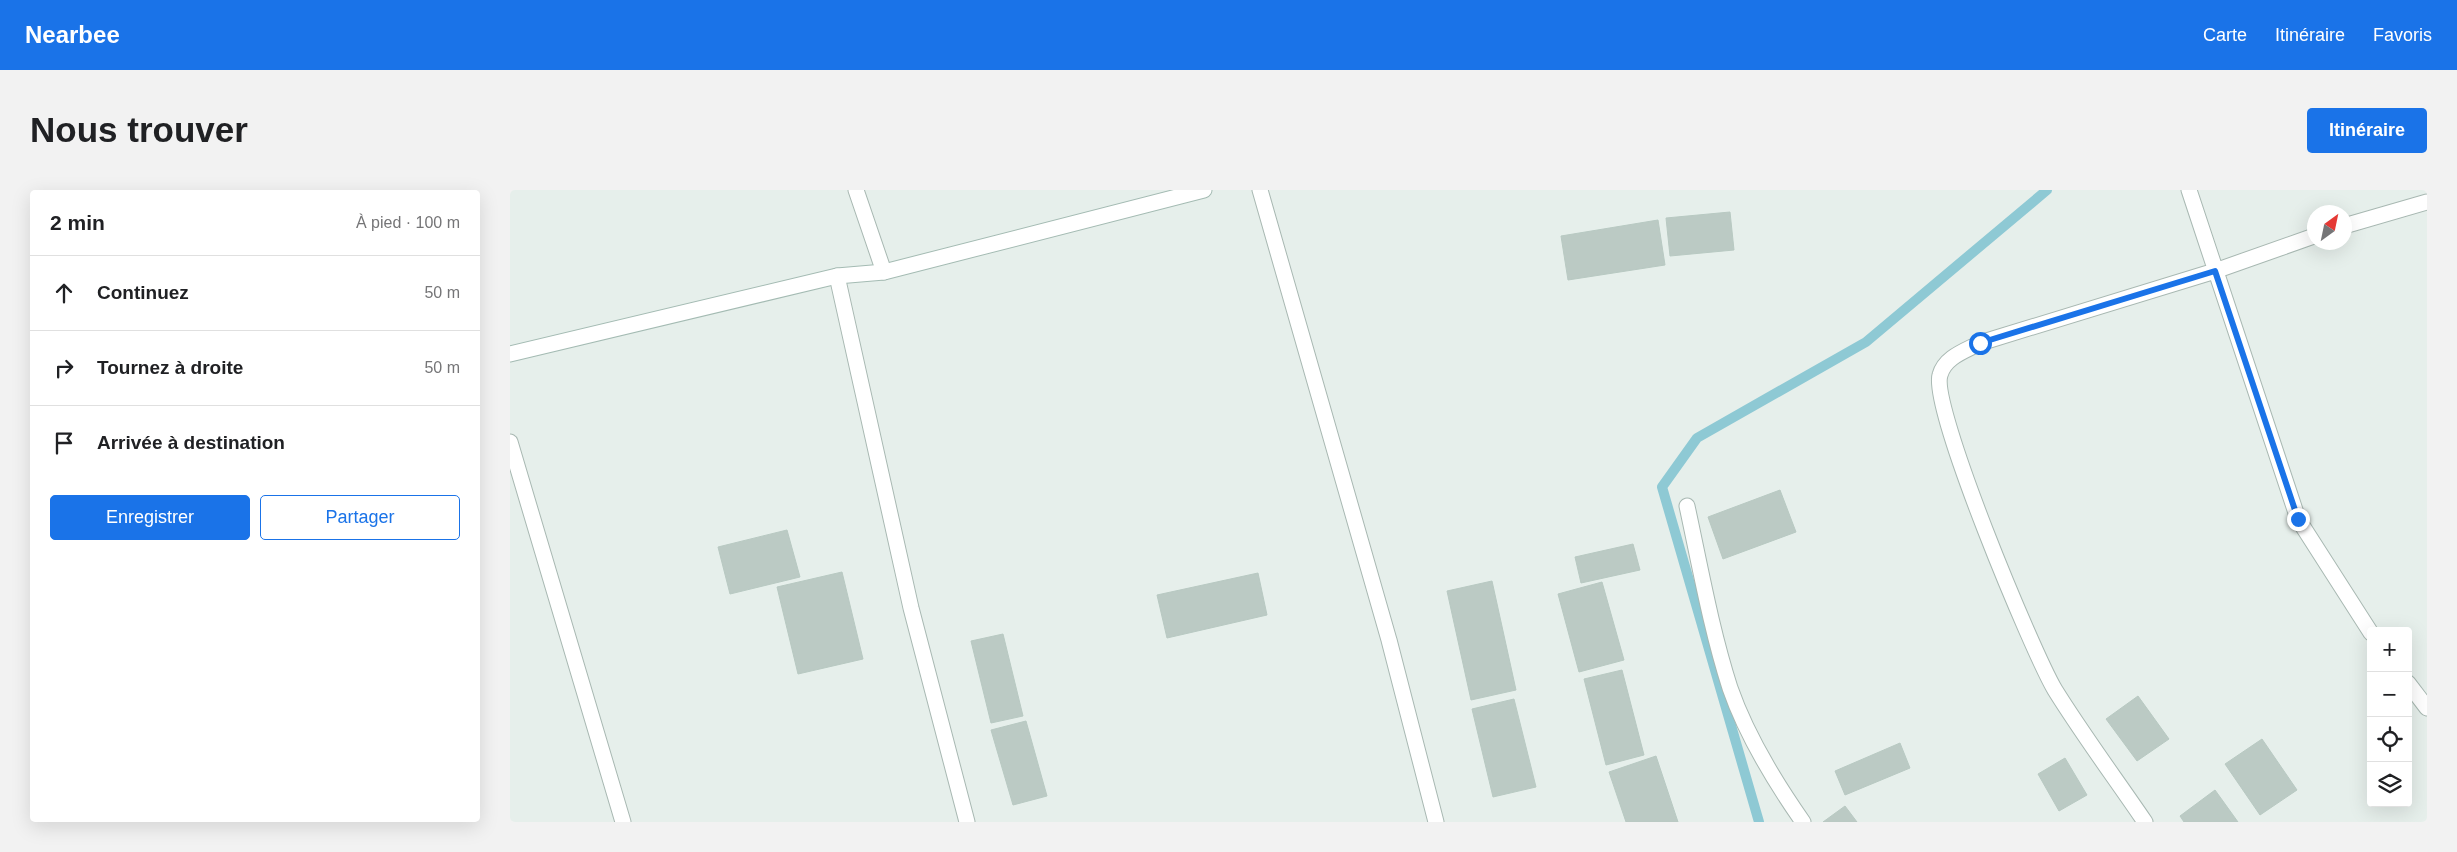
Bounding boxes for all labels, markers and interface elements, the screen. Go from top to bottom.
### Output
text: Nearbee [25,21,120,48]
text: Carte [2203,25,2247,45]
text: Itinéraire [2275,25,2345,45]
text: Favoris [2373,25,2432,45]
button: Itinéraire [2307,108,2427,153]
text: Nous trouver [30,110,248,149]
north arrow [2307,205,2352,250]
text: 2 min [50,211,105,234]
text: À pied · 100 m [356,214,460,231]
icon: ahead [50,279,78,307]
text: Continuez [97,282,189,303]
text: 50 m [424,284,460,301]
route start [1969,332,1992,355]
icon: right [50,354,78,382]
text: Tournez à droite [97,357,243,378]
text: 50 m [424,359,460,376]
icon: arrive [50,429,78,457]
text: Arrivée à destination [97,432,285,453]
button: Enregistrer [50,495,250,540]
button: Partager [260,495,460,540]
route end [2287,508,2310,531]
map controls [2367,627,2412,807]
button: + [2367,627,2412,672]
button: − [2367,672,2412,717]
button: locate [2367,717,2412,762]
button: layers [2367,762,2412,807]

